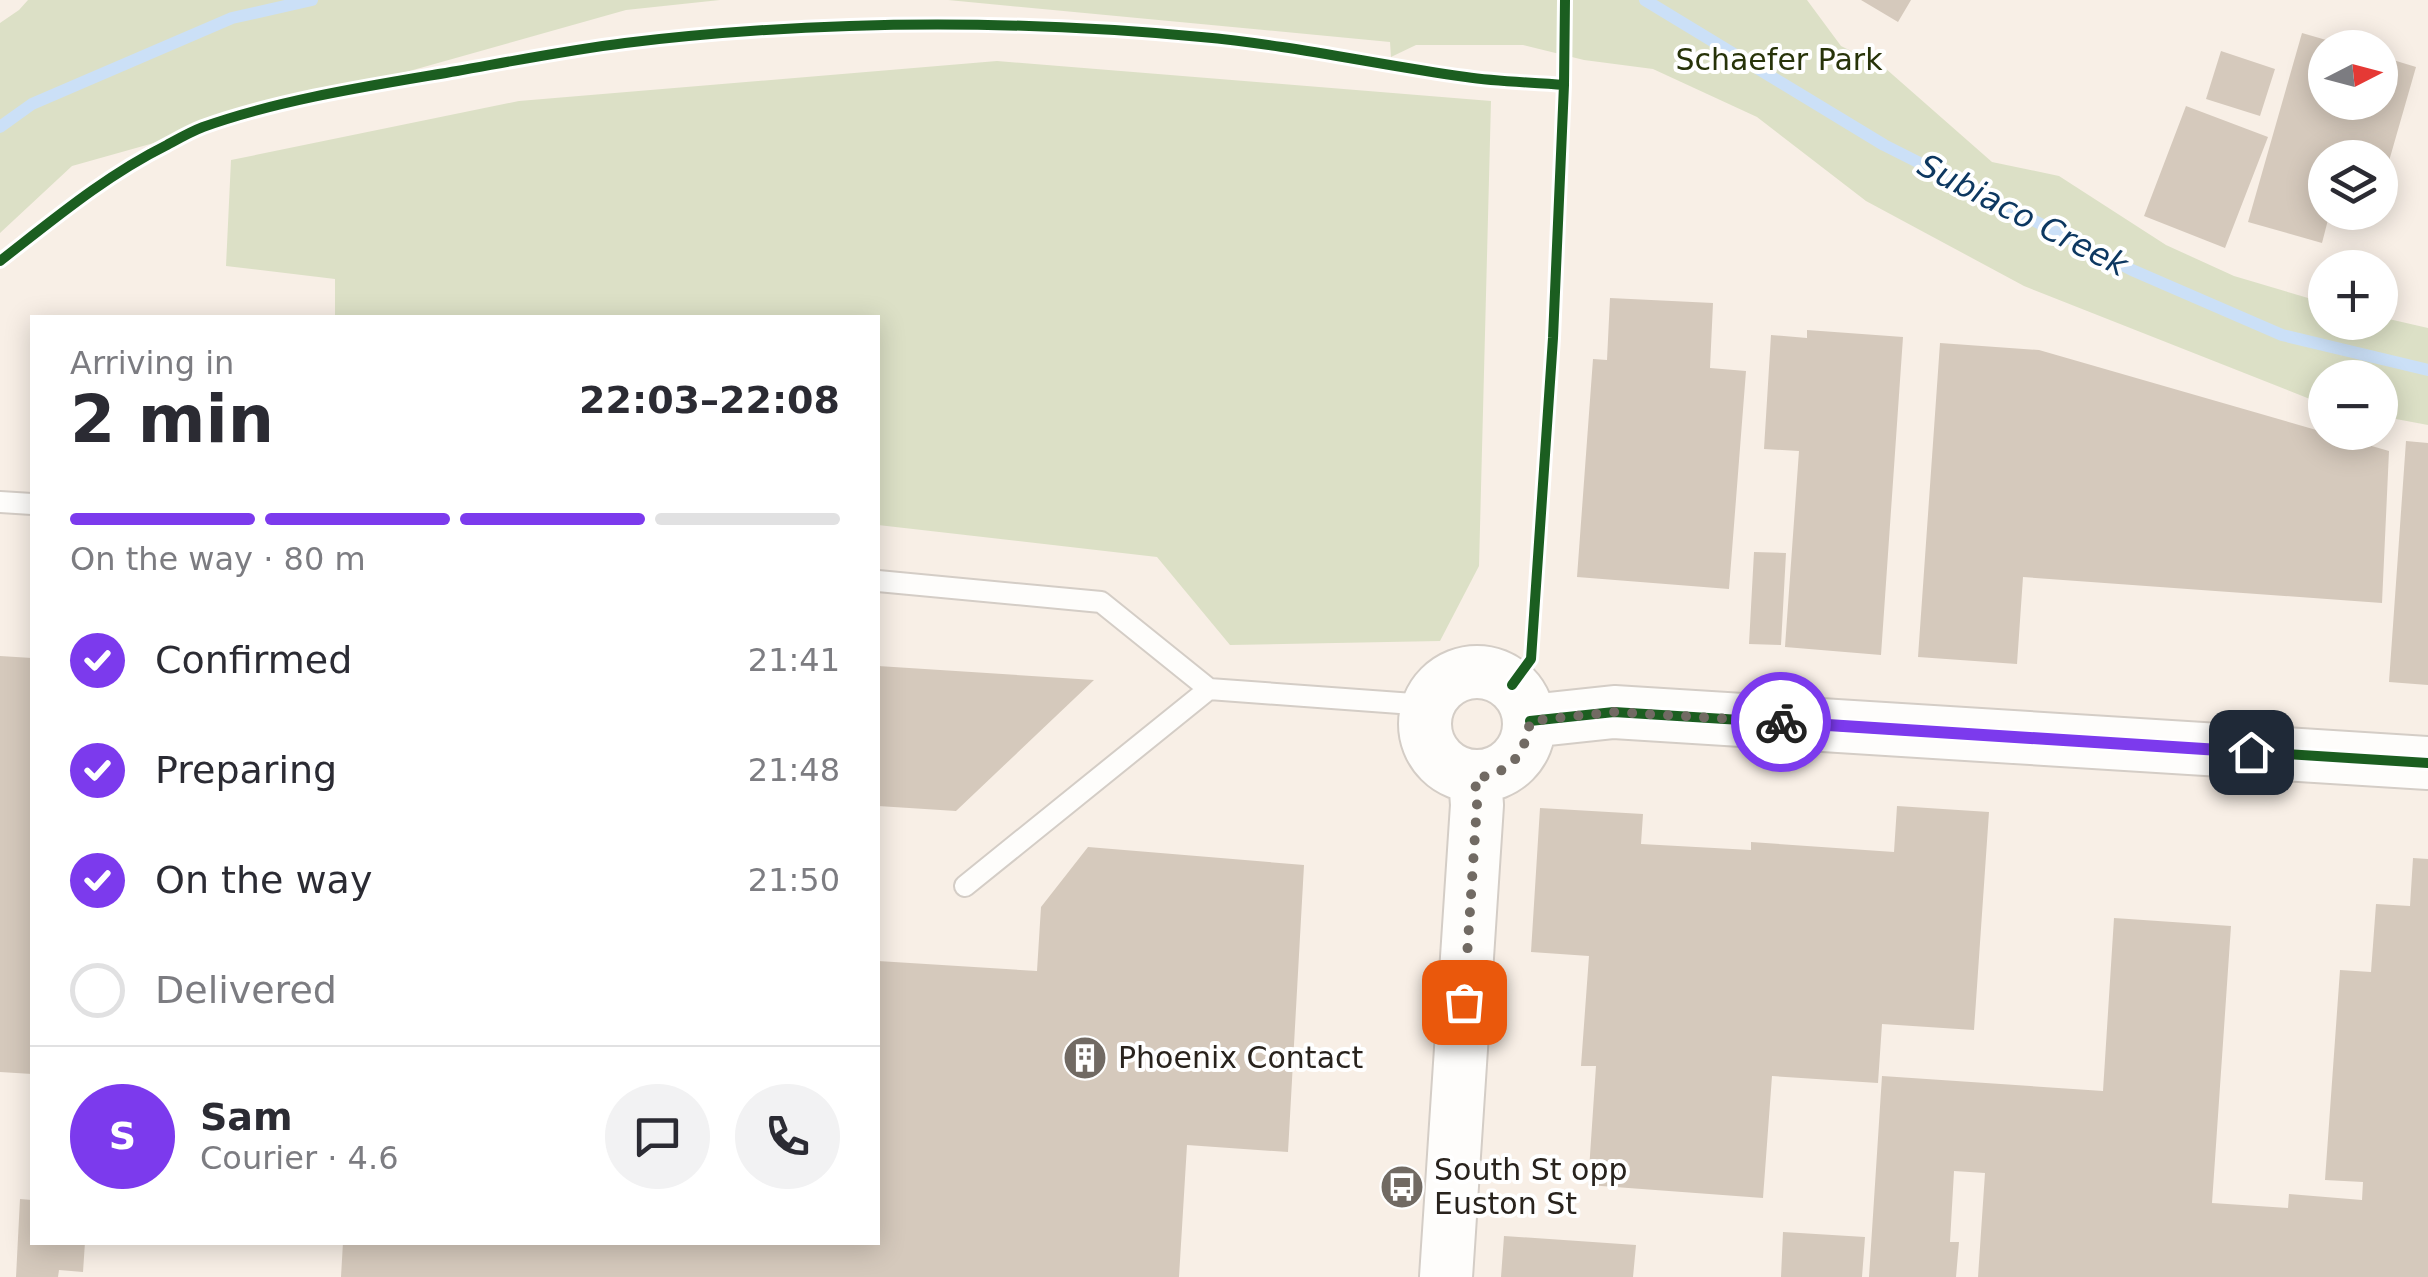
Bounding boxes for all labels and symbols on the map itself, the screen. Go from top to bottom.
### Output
north arrow [2308,30,2398,120]
park label: Schaefer Park [1675,42,1883,77]
water label: Subiaco Creek [1912,146,2135,285]
courier [1731,672,1831,772]
pin [2209,710,2294,795]
pin [1422,960,1507,1045]
building icon: Phoenix Contact [1062,1035,1108,1081]
place label: Phoenix Contact [1118,1040,1364,1075]
place label: South St opp Euston St [1434,1152,1628,1221]
bus stop icon: South St opp Euston St [1379,1164,1425,1210]

